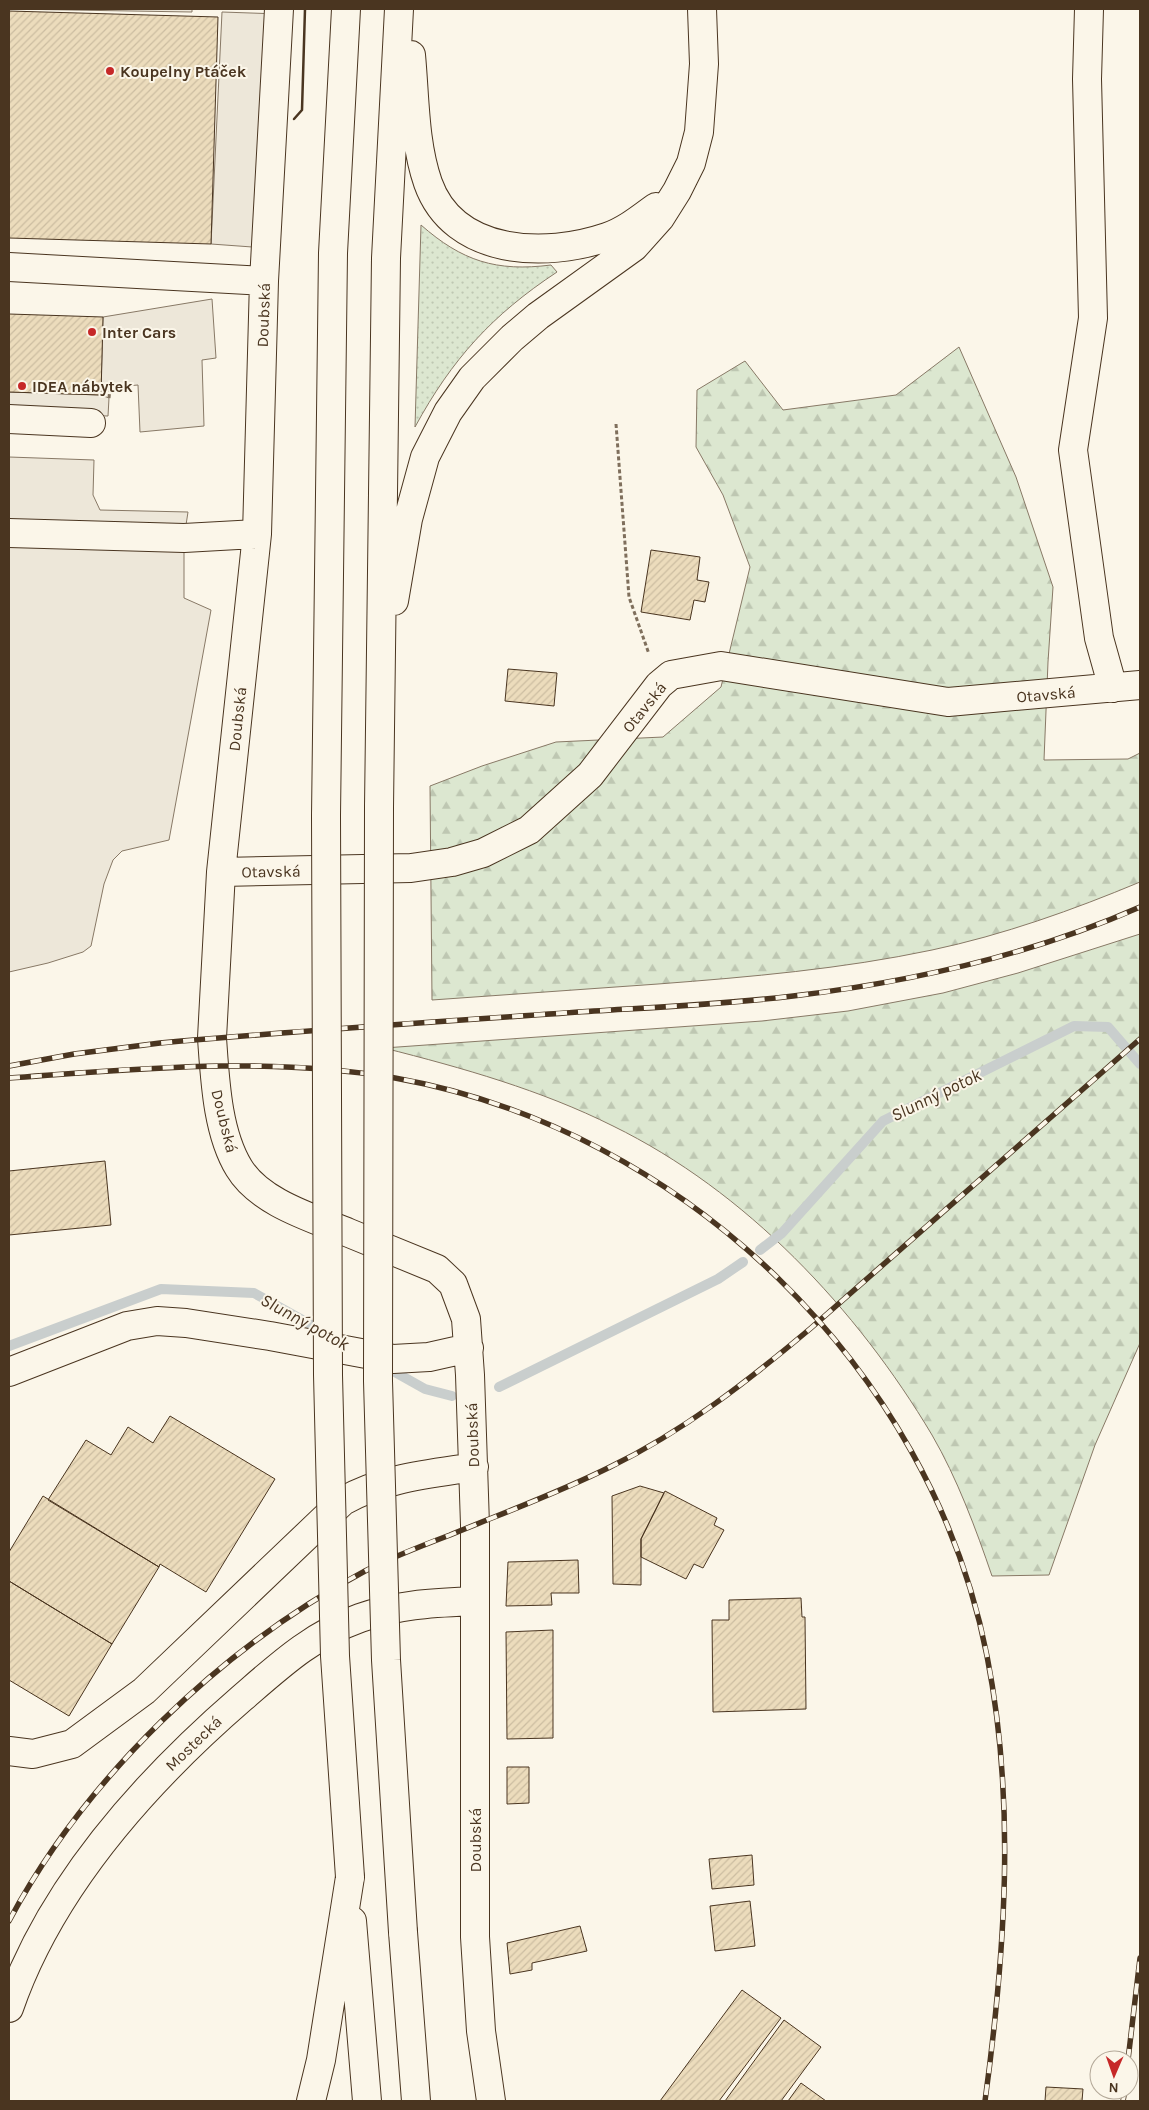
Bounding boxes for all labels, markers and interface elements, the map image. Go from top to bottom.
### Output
place label: Koupelny Ptáček [120,62,247,81]
marker: Koupelny Ptáček [104,65,116,77]
street label: Doubská [253,282,274,348]
place label: Inter Cars [102,323,176,342]
marker: Inter Cars [86,326,98,338]
place label: IDEA nábytek [32,377,133,396]
marker: IDEA nábytek [16,380,28,392]
street label: Otavská [618,678,670,736]
street label: Otavská [1016,682,1076,707]
street label: Doubská [225,686,250,752]
street label: Otavská [241,861,301,882]
water label: Slunný potok [887,1063,986,1126]
street label: Doubská [207,1087,242,1155]
water label: Slunný potok [257,1289,354,1356]
street label: Doubská [462,1402,483,1468]
street label: Mostecká [161,1712,225,1775]
street label: Doubská [466,1808,485,1872]
north arrow [1089,2050,1139,2100]
text: N [1108,2079,1119,2096]

